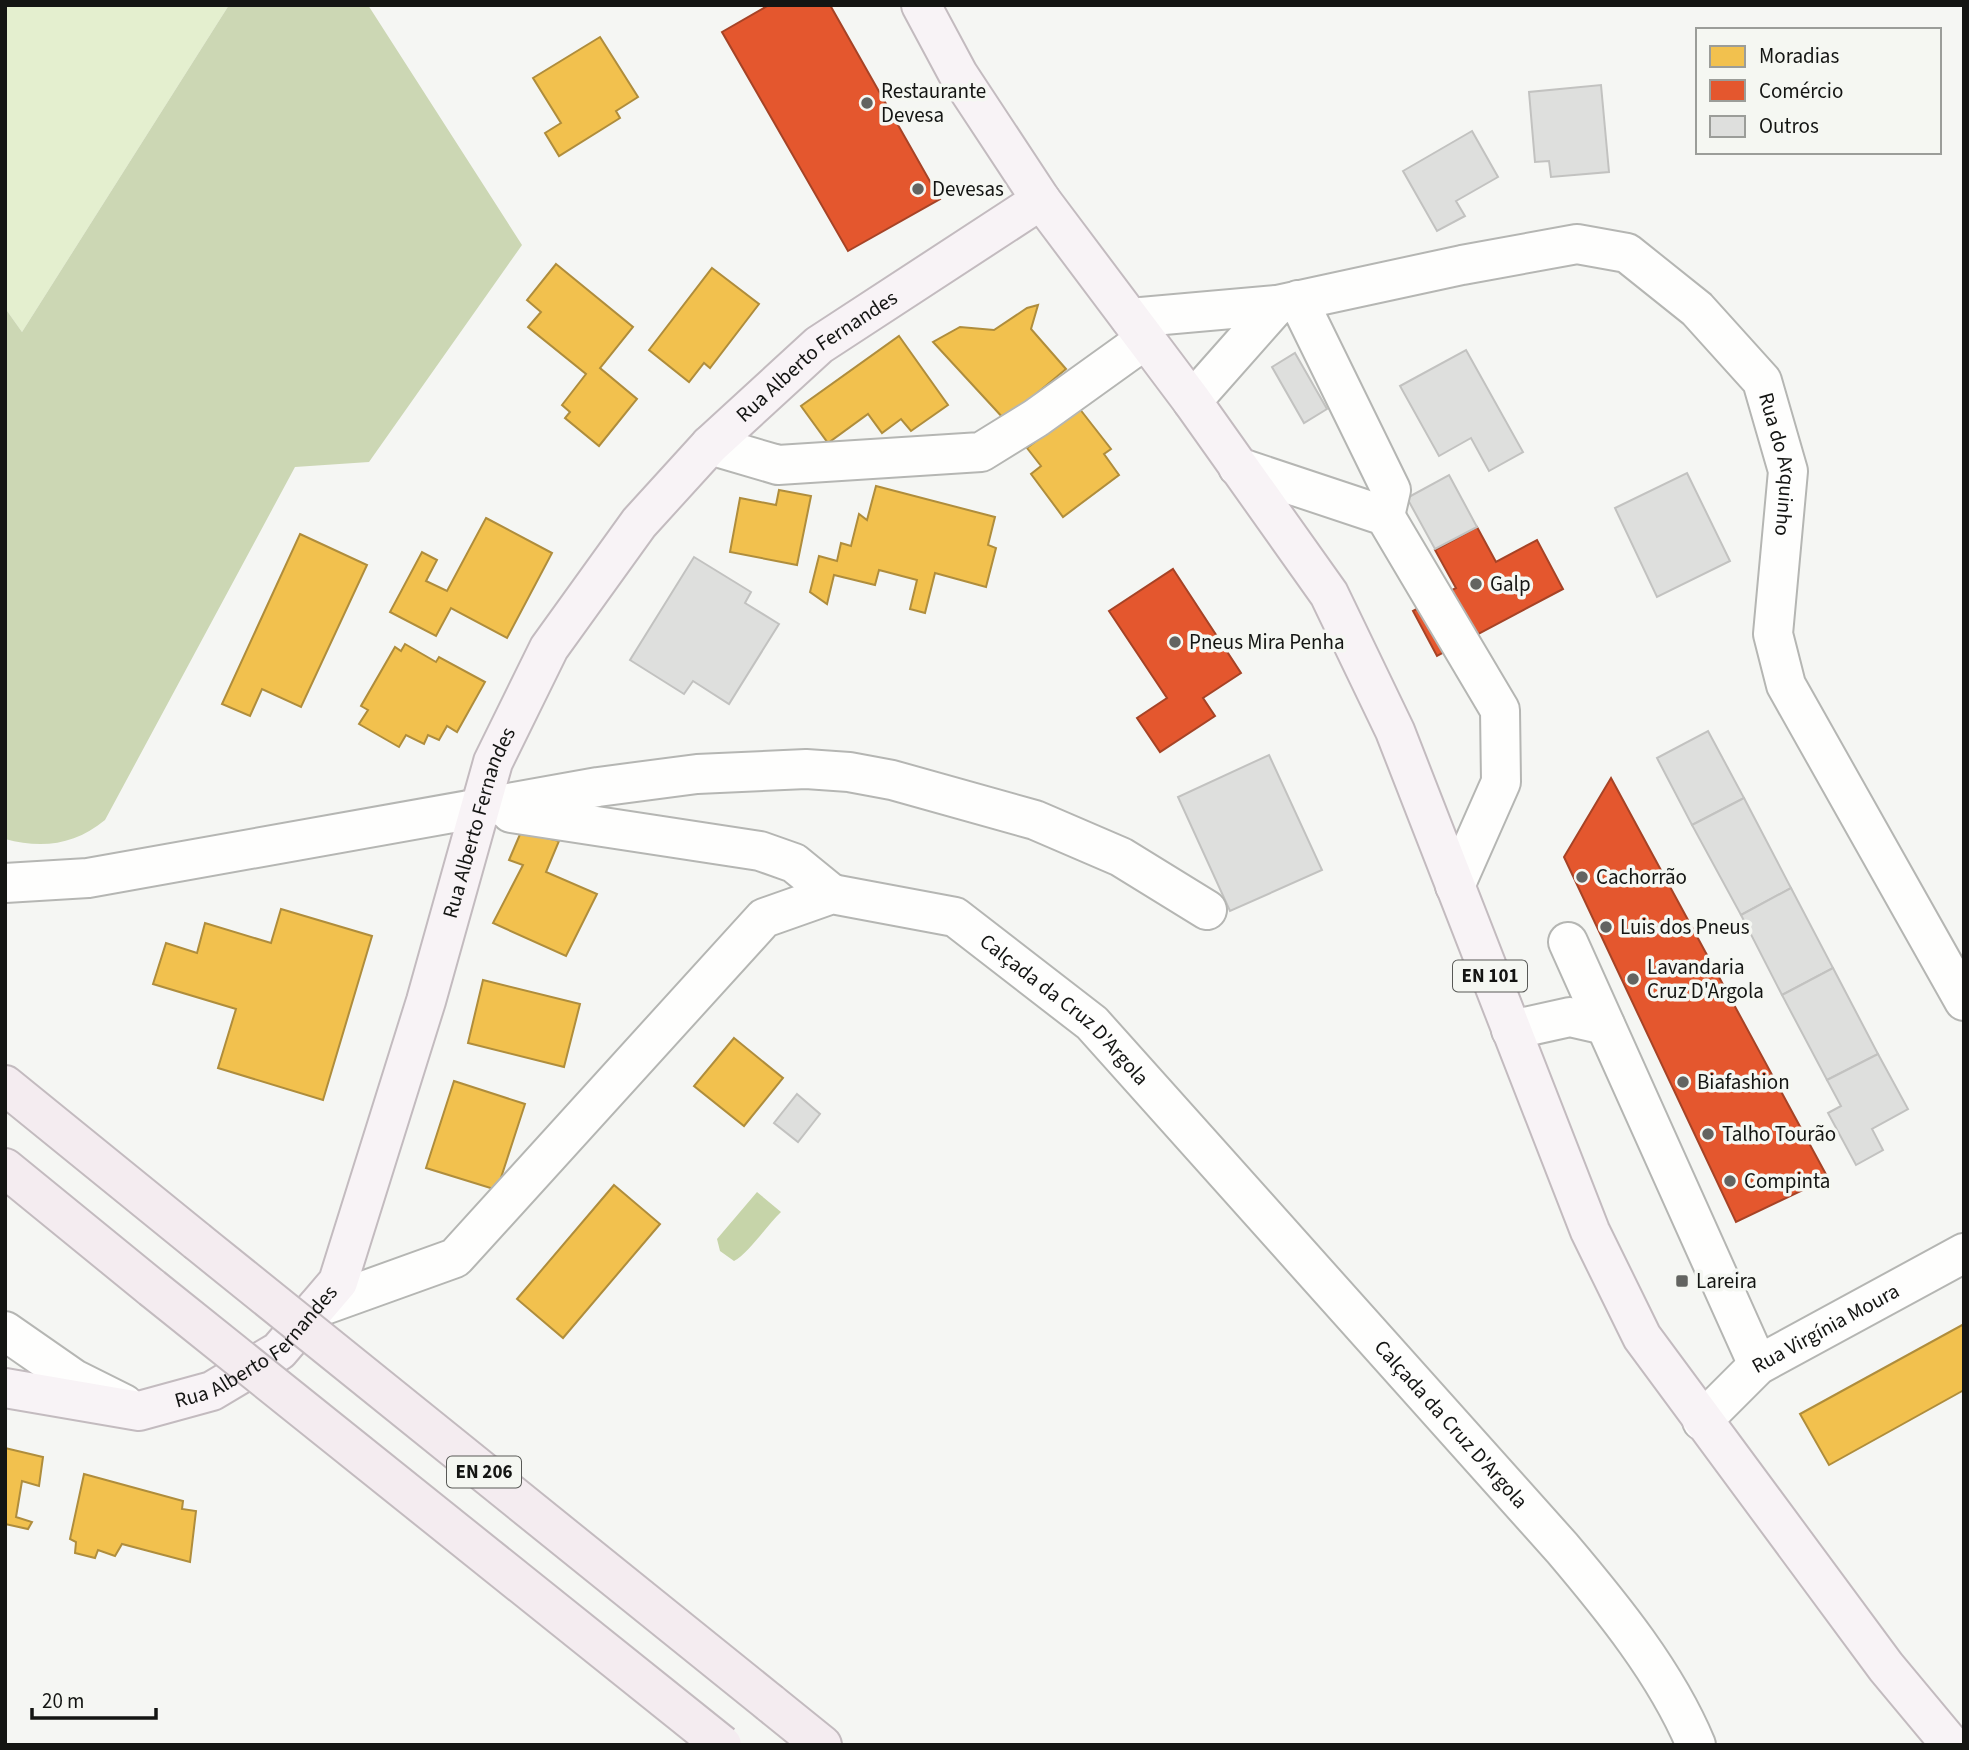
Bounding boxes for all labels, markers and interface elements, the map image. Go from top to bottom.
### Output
legend [1696,28,1941,154]
text: Moradias [1759,41,1839,71]
place label: Restaurante Devesa [881,76,986,130]
text: Comércio [1759,76,1843,106]
marker: Restaurante Devesa [859,95,875,111]
text: Outros [1759,111,1819,141]
place label: Devesas [932,174,1004,204]
marker: Devesas [910,181,926,197]
street label: Rua Alberto Fernandes [729,283,903,429]
street label: Rua do Arquinho [1751,389,1803,537]
place label: Galp [1490,569,1531,599]
marker: Galp [1468,576,1484,592]
place label: Pneus Mira Penha [1189,627,1345,657]
marker: Pneus Mira Penha [1167,634,1183,650]
street label: Rua Alberto Fernandes [435,722,523,922]
place label: Cachorrão [1596,862,1687,892]
marker: Cachorrão [1574,869,1590,885]
place label: Luis dos Pneus [1620,912,1750,942]
marker: Luis dos Pneus [1598,919,1614,935]
street label: Calçada da Cruz D'Argola [973,926,1156,1092]
place label: Lavandaria Cruz D'Argola [1647,952,1764,1006]
road number: EN 101 [1453,960,1527,992]
marker: Lavandaria Cruz D'Argola [1625,971,1641,987]
place label: Biafashion [1697,1067,1790,1097]
marker: Biafashion [1675,1074,1691,1090]
place label: Talho Tourão [1722,1119,1836,1149]
marker: Talho Tourão [1700,1126,1716,1142]
place label: Compinta [1744,1166,1830,1196]
marker: Compinta [1722,1173,1738,1189]
place label: Lareira [1696,1266,1757,1296]
marker: Lareira [1674,1273,1690,1289]
street label: Rua Virgínia Moura [1746,1276,1905,1381]
street label: Rua Alberto Fernandes [171,1278,344,1416]
street label: Calçada da Cruz D'Argola [1367,1333,1535,1515]
road number: EN 206 [447,1456,521,1488]
scale bar [32,1676,156,1720]
text: 20 m [42,1686,84,1716]

